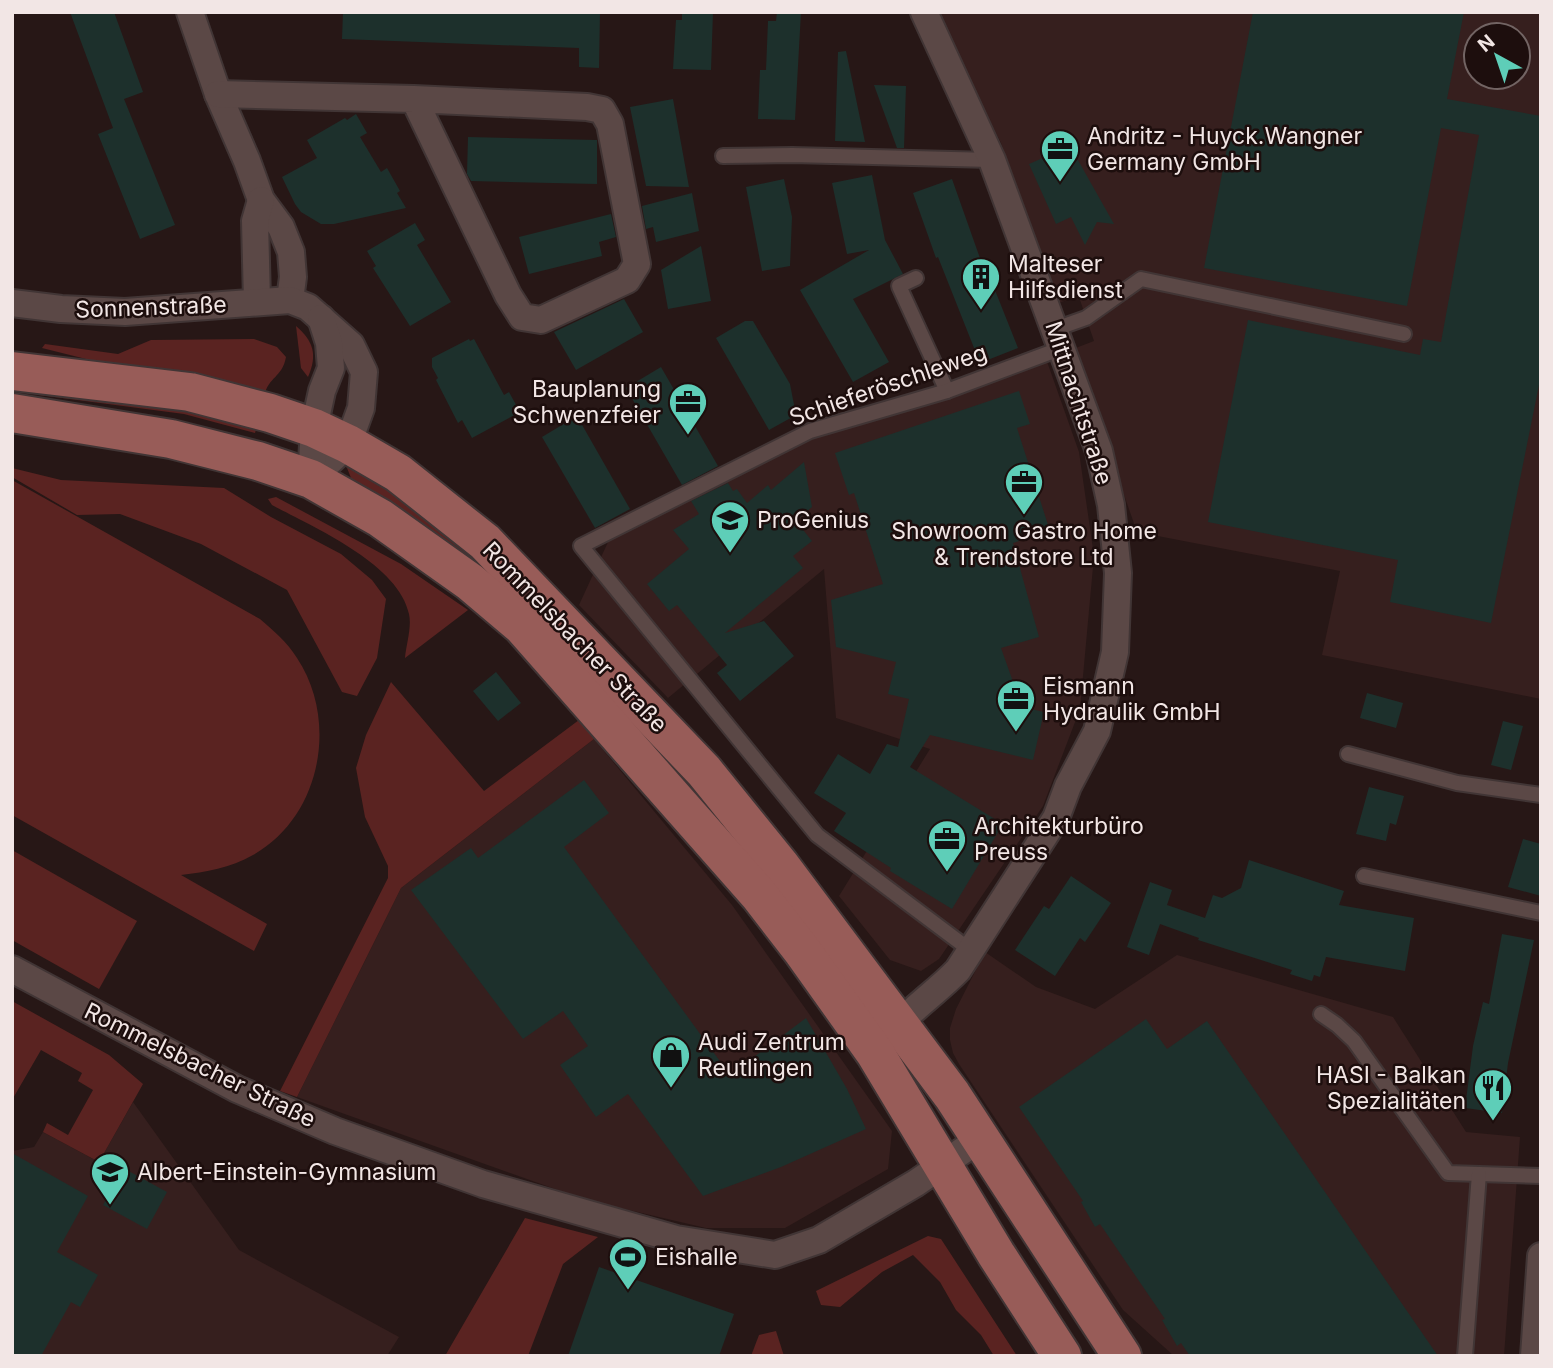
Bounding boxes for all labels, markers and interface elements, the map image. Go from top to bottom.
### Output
north arrow [1462,21,1532,91]
text: N [1473,30,1499,57]
place label: Andritz - Huyck.Wangner Germany GmbH [1087,122,1363,176]
office icon: Andritz - Huyck.Wangner Germany GmbH [1039,128,1081,183]
place label: Malteser Hilfsdienst [1008,250,1123,304]
building icon: Malteser Hilfsdienst [960,256,1002,311]
street label: Sonnenstraße [75,290,227,324]
street label: Mittnachtstraße [1039,318,1119,488]
street label: Schieferöschleweg [785,338,991,432]
place label: Bauplanung Schwenzfeier [513,375,661,429]
office icon: Bauplanung Schwenzfeier [667,381,709,436]
office icon: Showroom Gastro Home & Trendstore Ltd [1003,461,1045,516]
school or university icon: ProGenius [709,499,751,554]
place label: ProGenius [757,506,869,534]
place label: Showroom Gastro Home & Trendstore Ltd [891,517,1157,571]
street label: Rommelsbacher Straße [477,536,673,738]
place label: Eismann Hydraulik GmbH [1043,672,1221,726]
office icon: Eismann Hydraulik GmbH [995,678,1037,733]
place label: Architekturbüro Preuss [974,812,1144,866]
office icon: Architekturbüro Preuss [926,818,968,873]
street label: Rommelsbacher Straße [80,997,320,1133]
place label: Audi Zentrum Reutlingen [698,1028,845,1082]
shop icon: Audi Zentrum Reutlingen [650,1034,692,1089]
place label: HASI - Balkan Spezialitäten [1316,1061,1466,1115]
restaurant icon: HASI - Balkan Spezialitäten [1472,1067,1514,1122]
school or university icon: Albert-Einstein-Gymnasium [89,1151,131,1206]
place label: Albert-Einstein-Gymnasium [137,1158,436,1186]
sports icon: Eishalle [607,1236,649,1291]
place label: Eishalle [655,1243,738,1271]

